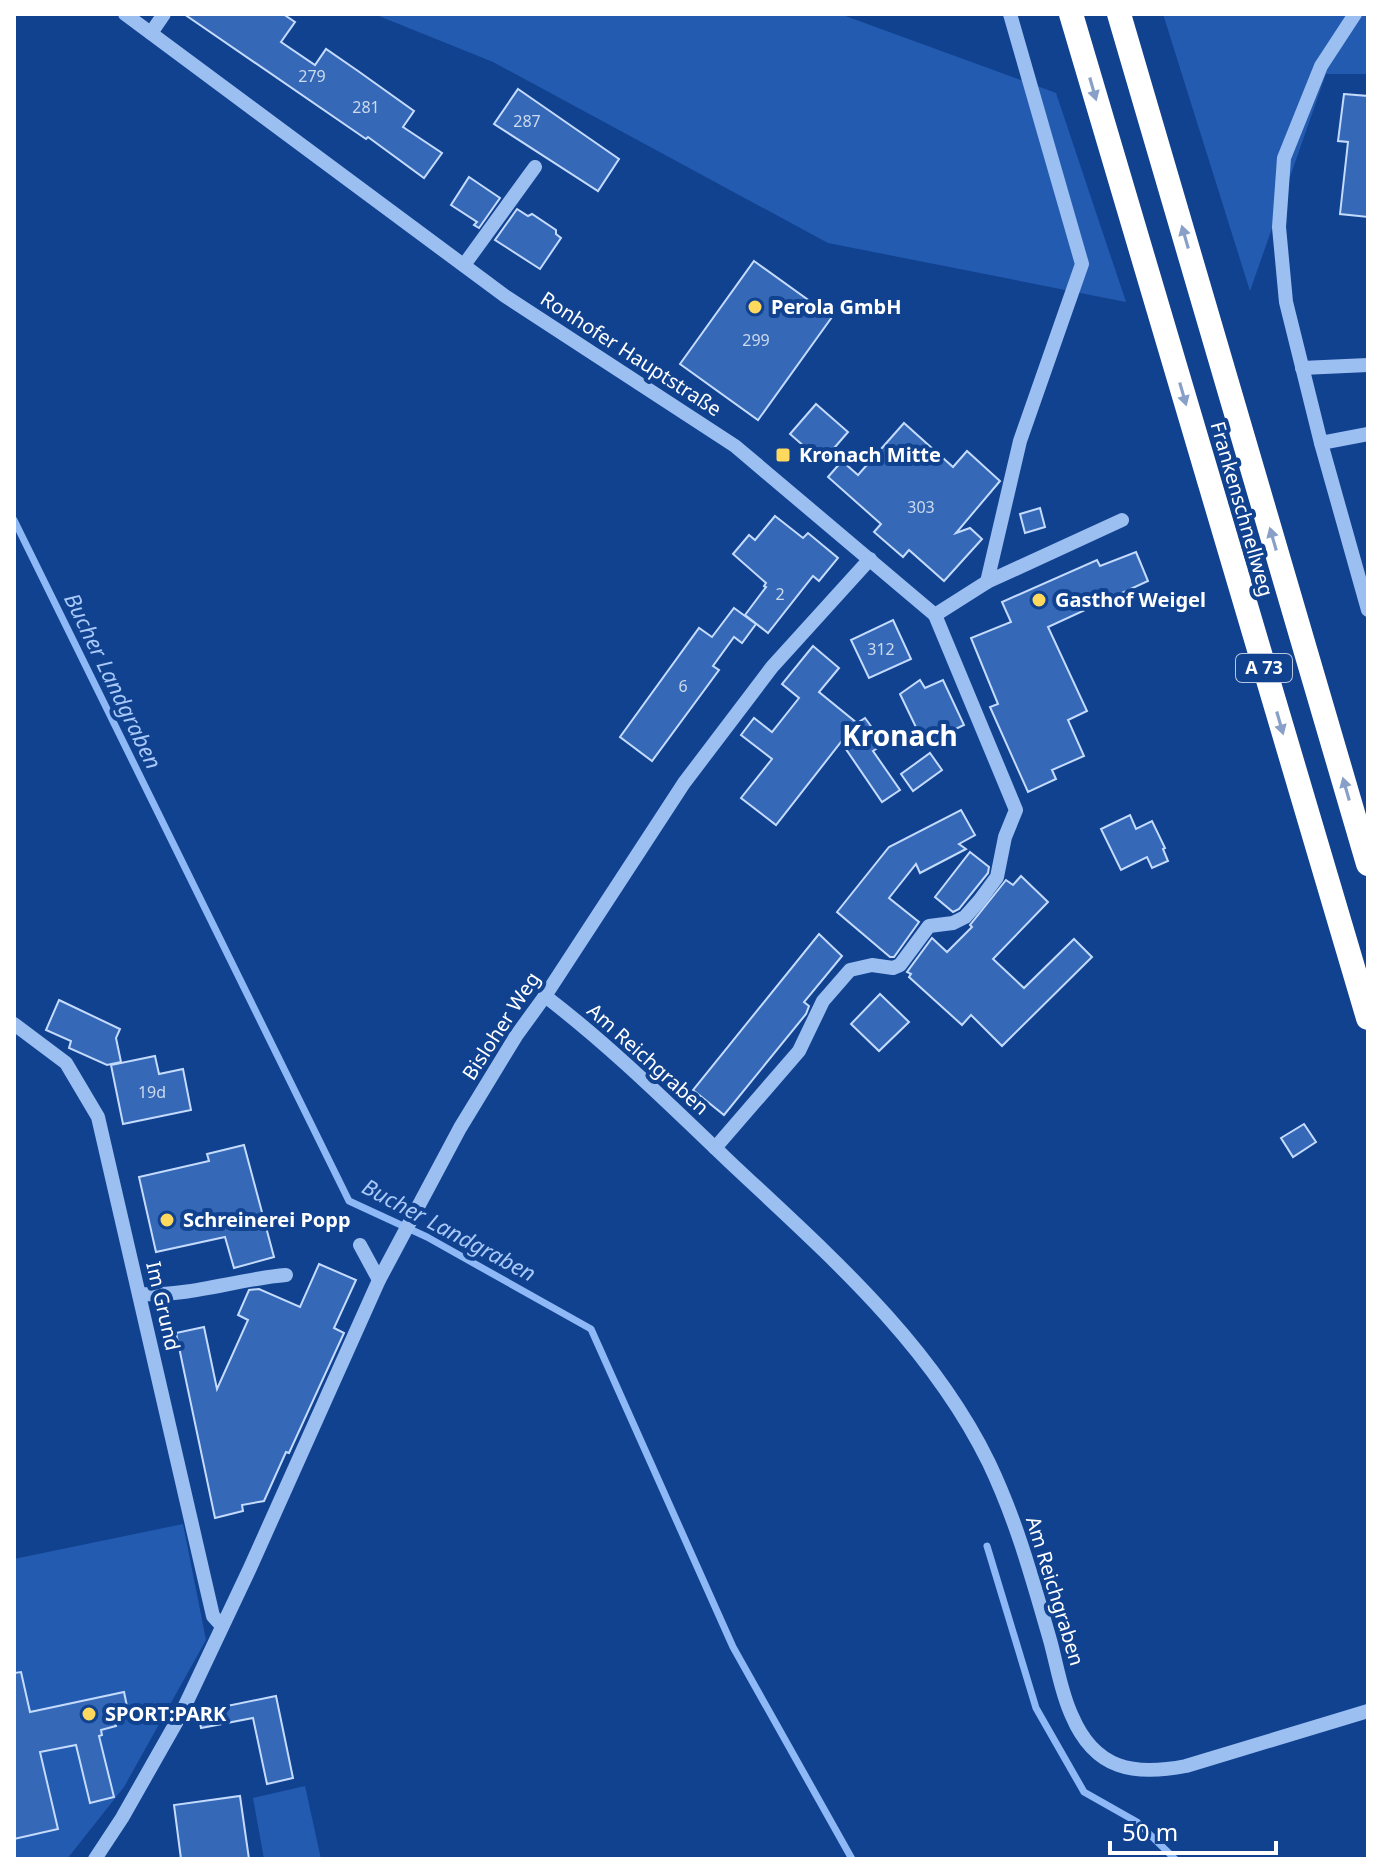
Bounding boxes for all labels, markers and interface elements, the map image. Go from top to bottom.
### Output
house number: 279 [298,65,326,87]
one-way arrow [1087,77,1100,101]
house number: 281 [352,96,380,118]
house number: 287 [513,110,541,132]
one-way arrow [1178,225,1190,250]
street label: Ronhofer Hauptstraße [536,285,727,422]
place label: Perola GmbH [771,293,901,320]
marker: Perola GmbH [746,298,764,316]
house number: 299 [742,329,770,351]
one-way arrow [1177,382,1190,406]
street label: Frankenschnellweg [1205,418,1280,600]
place label: Kronach Mitte [799,441,941,468]
marker: Kronach Mitte [774,446,792,464]
house number: 303 [907,496,935,518]
one-way arrow [1266,527,1279,551]
house number: 2 [775,583,785,605]
place label: Gasthof Weigel [1055,586,1206,613]
water label: Bucher Landgraben [58,587,170,774]
marker: Gasthof Weigel [1030,591,1048,609]
house number: 312 [867,638,895,660]
road number: A 73 [1236,654,1292,682]
house number: 6 [678,675,688,697]
one-way arrow [1274,712,1287,736]
district label: Kronach [842,716,958,754]
one-way arrow [1339,776,1352,800]
street label: Bisloher Weg [456,966,546,1085]
street label: Am Reichgraben [582,997,715,1120]
house number: 19d [138,1081,166,1103]
water label: Bucher Landgraben [357,1171,542,1288]
place label: Schreinerei Popp [183,1206,351,1233]
marker: Schreinerei Popp [158,1211,176,1229]
street label: Im Grund [140,1259,187,1353]
street label: Am Reichgraben [1020,1513,1091,1669]
place label: SPORT:PARK [105,1700,227,1727]
marker: SPORT:PARK [80,1705,98,1723]
scale bar [1110,1805,1276,1855]
text: 50 m [1122,1815,1178,1848]

